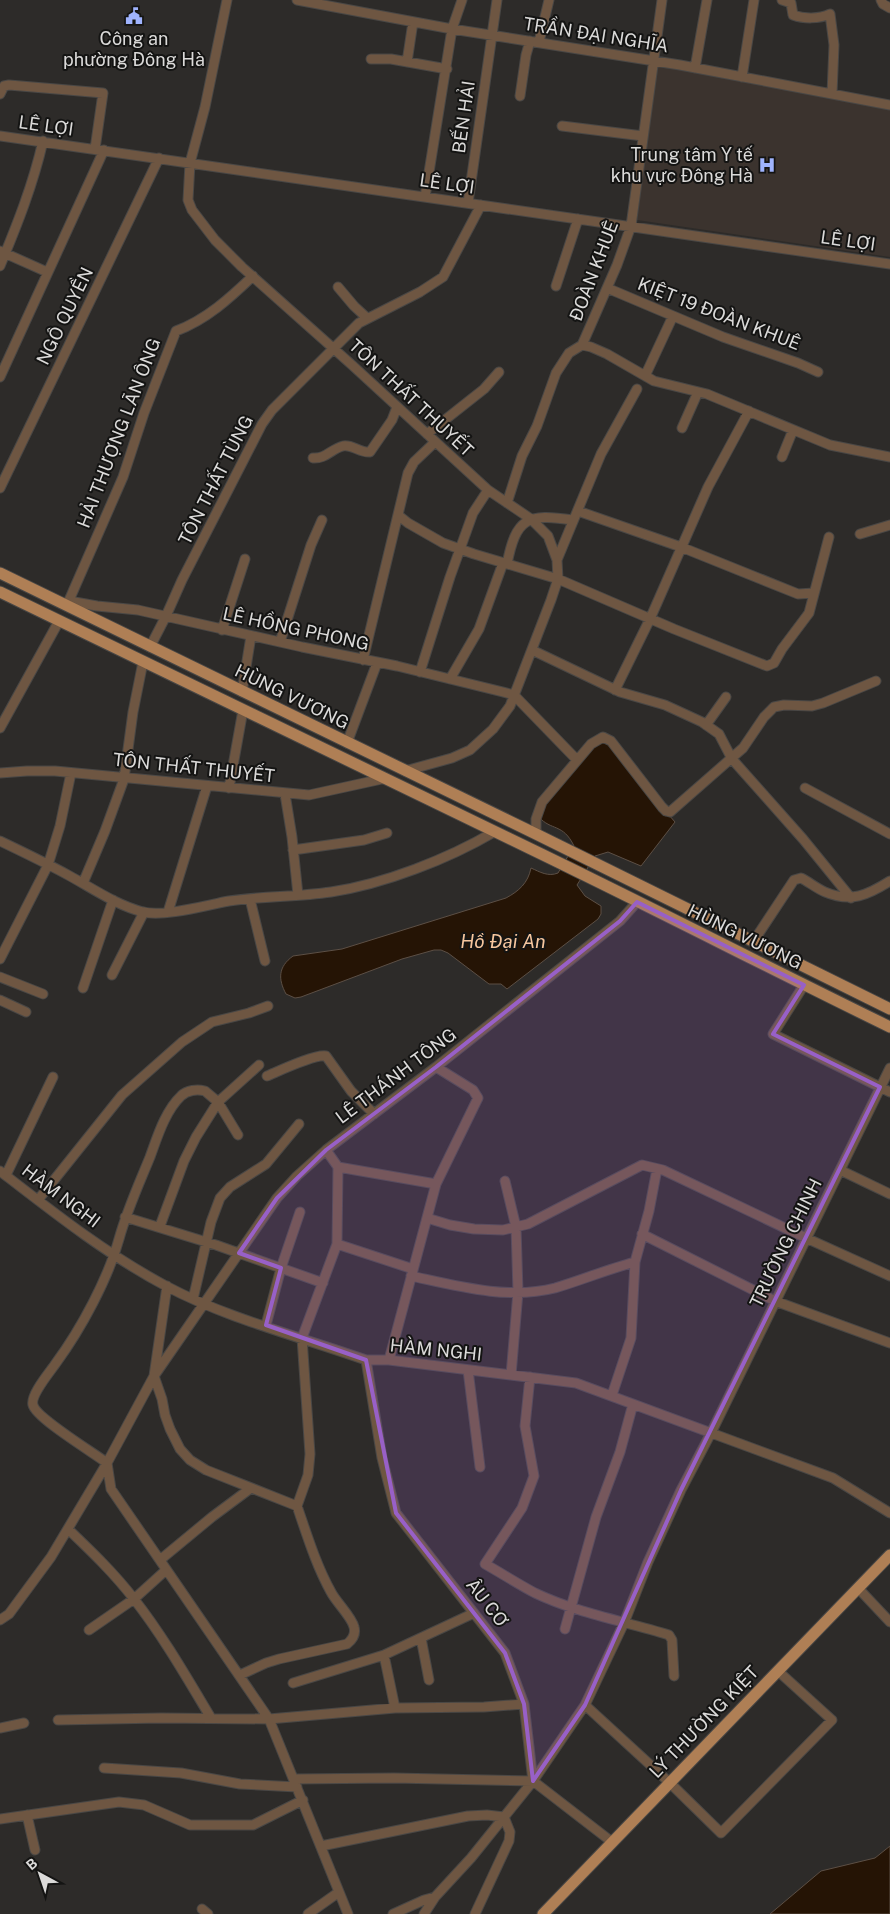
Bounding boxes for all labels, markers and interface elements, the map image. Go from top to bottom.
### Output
public building icon: Công an phường Đông Hà [124,6,144,26]
street label: TRẦN ĐẠI NGHĨA [522,10,671,56]
place label: Công an phường Đông Hà [63,28,205,70]
street label: BẾN HẢI [445,79,479,155]
street label: LÊ LỢI [17,111,75,140]
place label: Trung tâm Y tế khu vực Đông Hà [611,144,753,186]
hospital icon: Trung tâm Y tế khu vực Đông Hà [757,155,777,175]
street label: LÊ LỢI [418,169,476,198]
street label: ĐOÀN KHUÊ [564,217,622,324]
street label: LÊ LỢI [819,226,877,255]
street label: NGÔ QUYỀN [29,262,97,368]
street label: KIỆT 19 ĐOÀN KHUÊ [635,272,804,354]
street label: TÔN THẤT THUYẾT [345,332,480,461]
street label: HẢI THƯỢNG LÃN ÔNG [71,334,164,531]
street label: TÔN THẤT TÙNG [171,410,257,548]
street label: LÊ HỒNG PHONG [221,600,372,654]
street label: HÙNG VƯƠNG [232,659,353,733]
street label: TÔN THẤT THUYẾT [112,746,277,786]
street label: HÙNG VƯƠNG [685,899,806,973]
water label: Hồ Đại An [460,930,546,952]
street label: LÊ THÁNH TÔNG [331,1023,460,1128]
street label: HÀM NGHI [18,1159,105,1232]
street label: TRƯỜNG CHINH [744,1174,826,1311]
street label: HÀM NGHI [389,1333,483,1365]
street label: ÂU CƠ [462,1574,513,1631]
street label: LÝ THƯỜNG KIỆT [644,1660,763,1782]
north arrow [15,1849,65,1899]
text: B [23,1855,40,1873]

